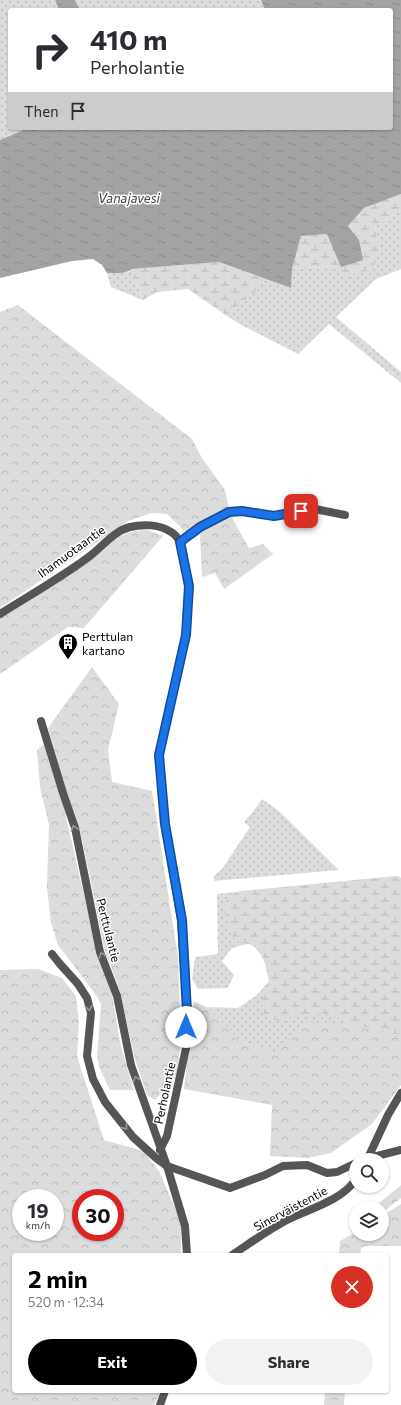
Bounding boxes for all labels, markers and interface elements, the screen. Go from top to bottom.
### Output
text: 410 m [90,22,167,56]
icon: right [24,24,76,76]
text: Perholantie [90,56,185,78]
icon: arrive [67,100,89,122]
text: Then [24,102,59,120]
water label: Vanajavesi [98,190,161,206]
pin [284,494,318,528]
icon: arrive [290,500,312,522]
street label: Ihamuotaantie [35,522,107,580]
place label: Perttulan kartano [82,629,133,657]
building icon: Perttulan kartano [57,632,79,660]
one-way arrow [70,824,79,831]
street label: Perttulantie [94,897,124,963]
one-way arrow [98,951,106,958]
one-way arrow [84,1005,93,1012]
position arrow [165,1006,207,1048]
street label: Perholantie [151,1061,177,1125]
one-way arrow [133,1076,141,1083]
one-way arrow [121,1123,128,1130]
map controls [349,1153,389,1241]
button: search [349,1153,389,1193]
street label: Sinerväistentie [251,1183,329,1233]
speed limit sign: 30 [72,1189,124,1241]
text: 19 [27,1198,49,1222]
button: layers [349,1201,389,1241]
text: km/h [26,1219,50,1231]
text: 2 min [28,1264,88,1293]
button: close [331,1266,373,1308]
text: 520 m · 12:34 [28,1294,104,1310]
button: Exit [28,1339,197,1385]
button: Share [205,1339,373,1385]

